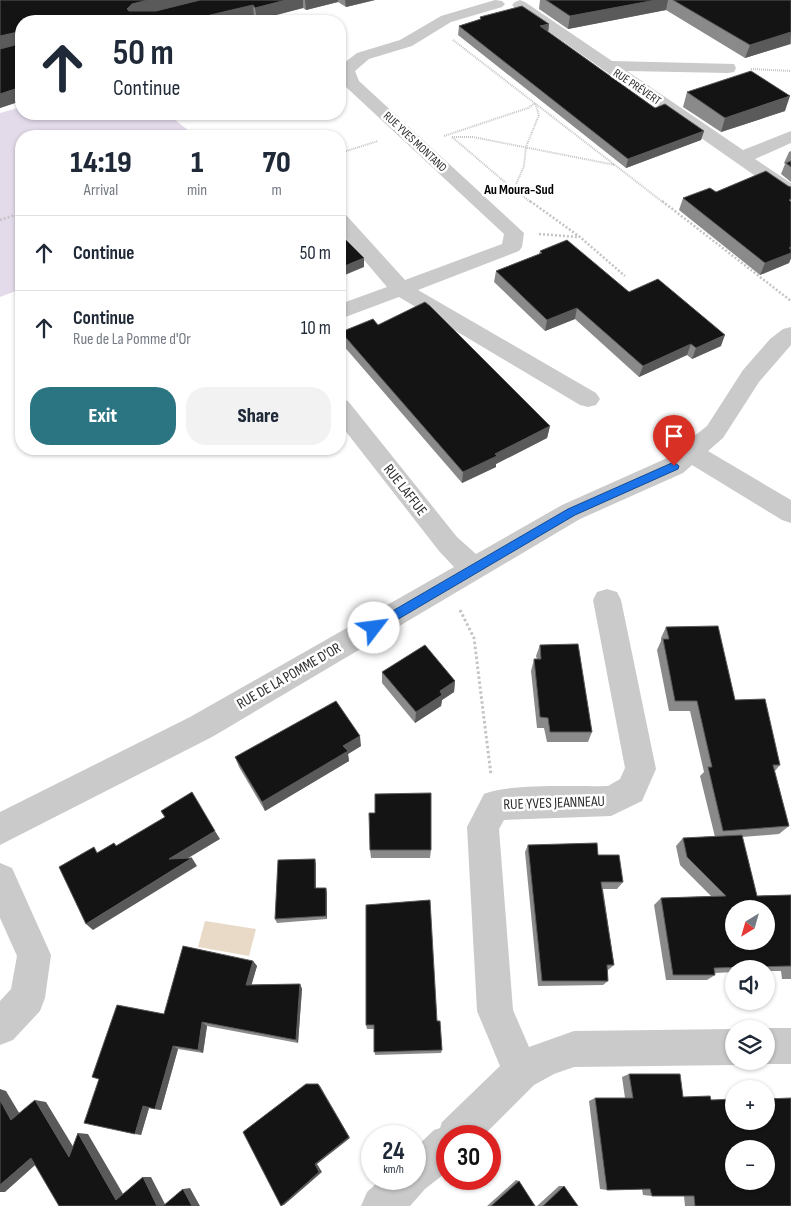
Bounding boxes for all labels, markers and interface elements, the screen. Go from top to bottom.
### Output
text: 50 m [113,32,174,75]
icon: ahead [30,35,95,100]
street label: RUE PRÉVERT [610,66,664,108]
text: Continue [113,75,180,102]
street label: RUE YVES MONTAND [380,109,450,175]
text: 14:19 [70,145,132,181]
text: 1 [191,145,203,181]
text: 70 [262,145,291,181]
text: Arrival [84,181,118,200]
text: min [187,181,207,200]
text: m [271,181,282,200]
district label: Au Moura-Sud [483,181,554,198]
icon: ahead [30,239,58,267]
text: Continue [73,242,134,265]
text: 50 m [300,242,331,265]
text: Continue [73,307,134,330]
icon: ahead [30,314,58,342]
text: 10 m [301,317,331,340]
text: Rue de La Pomme d'Or [73,330,191,349]
button: Exit [30,387,176,445]
button: Share [186,387,331,445]
pin [653,415,695,466]
icon: arrive [660,422,688,450]
street label: RUE LAFFUE [379,460,431,520]
position arrow [347,601,399,653]
street label: RUE DE LA POMME D'OR [233,638,345,714]
street label: RUE YVES JEANNEAU [503,792,605,814]
north arrow [725,900,775,950]
map controls [725,900,775,1190]
button: sound [725,960,775,1010]
button: layers [725,1020,775,1070]
button: + [725,1080,775,1130]
speed limit sign: 30 [436,1125,501,1190]
text: 24 [382,1136,405,1167]
button: − [725,1140,775,1190]
text: km/h [383,1162,404,1177]

